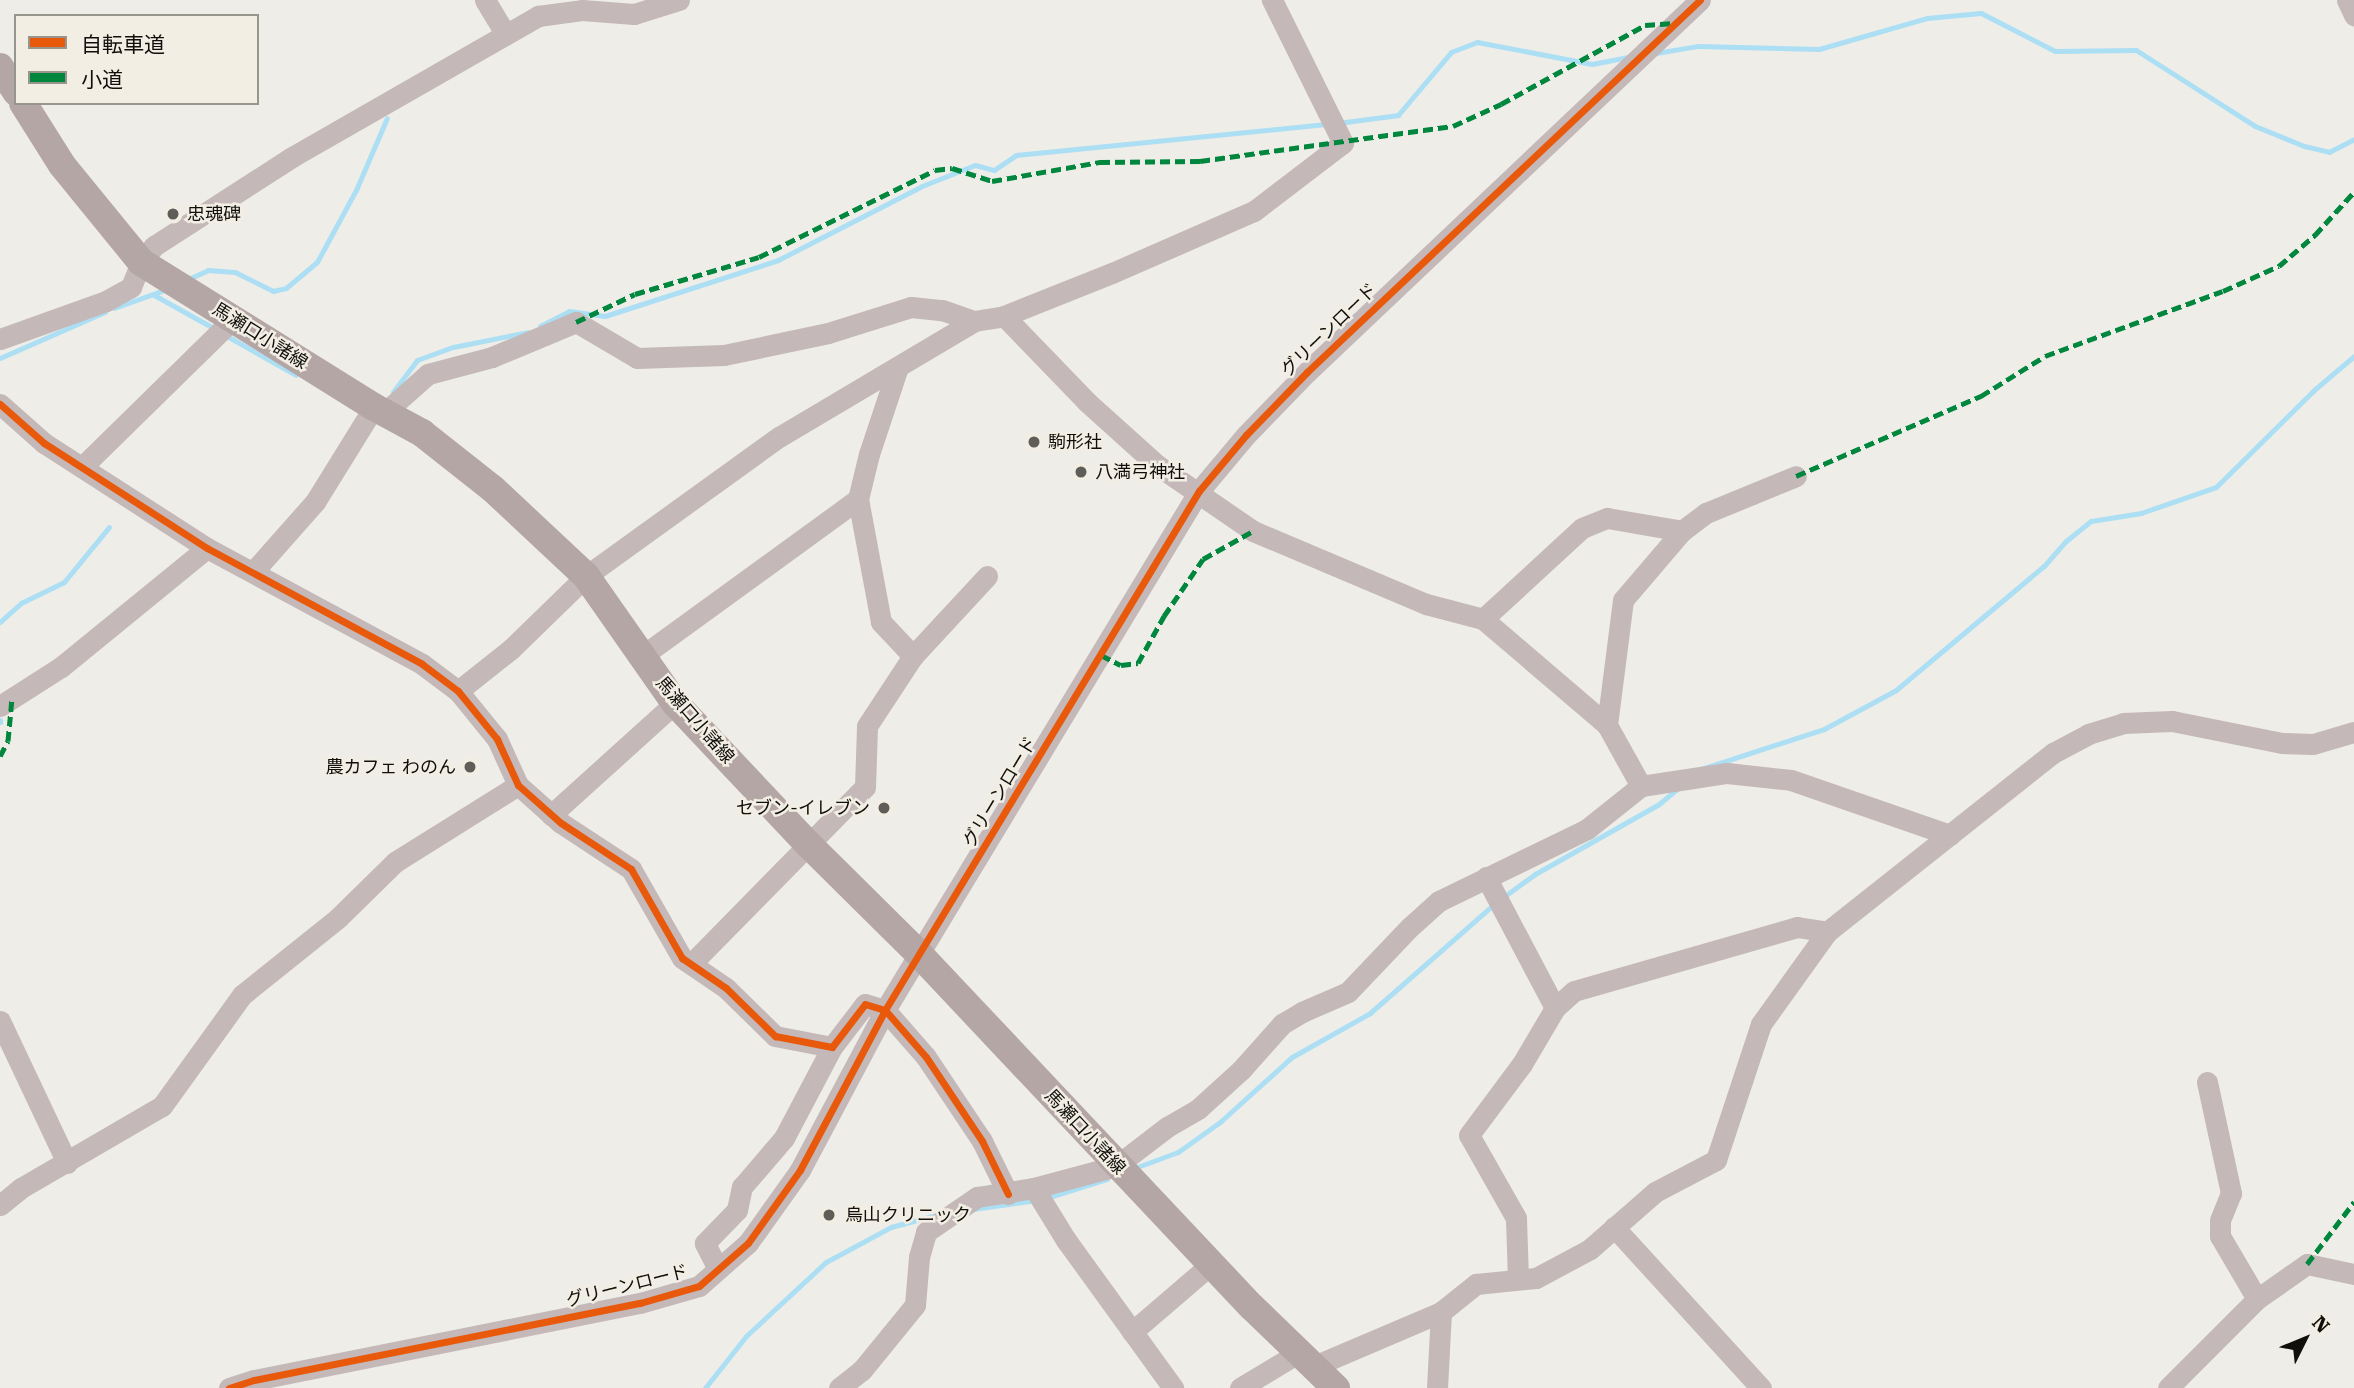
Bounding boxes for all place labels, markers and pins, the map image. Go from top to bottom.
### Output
place label: 忠魂碑 [187,203,241,225]
marker: 忠魂碑 [165,206,181,222]
place label: 駒形社 [1048,431,1102,453]
marker: 駒形社 [1026,434,1042,450]
place label: 八満弓神社 [1095,461,1185,483]
marker: 八満弓神社 [1073,464,1089,480]
place label: 農カフェ わのん [325,756,456,778]
marker: 農カフェ わのん [462,759,478,775]
place label: セブン-イレブン [736,797,870,819]
marker: セブン-イレブン [876,800,892,816]
place label: 烏山クリニック [845,1204,971,1226]
marker: 烏山クリニック [819,1205,839,1225]

